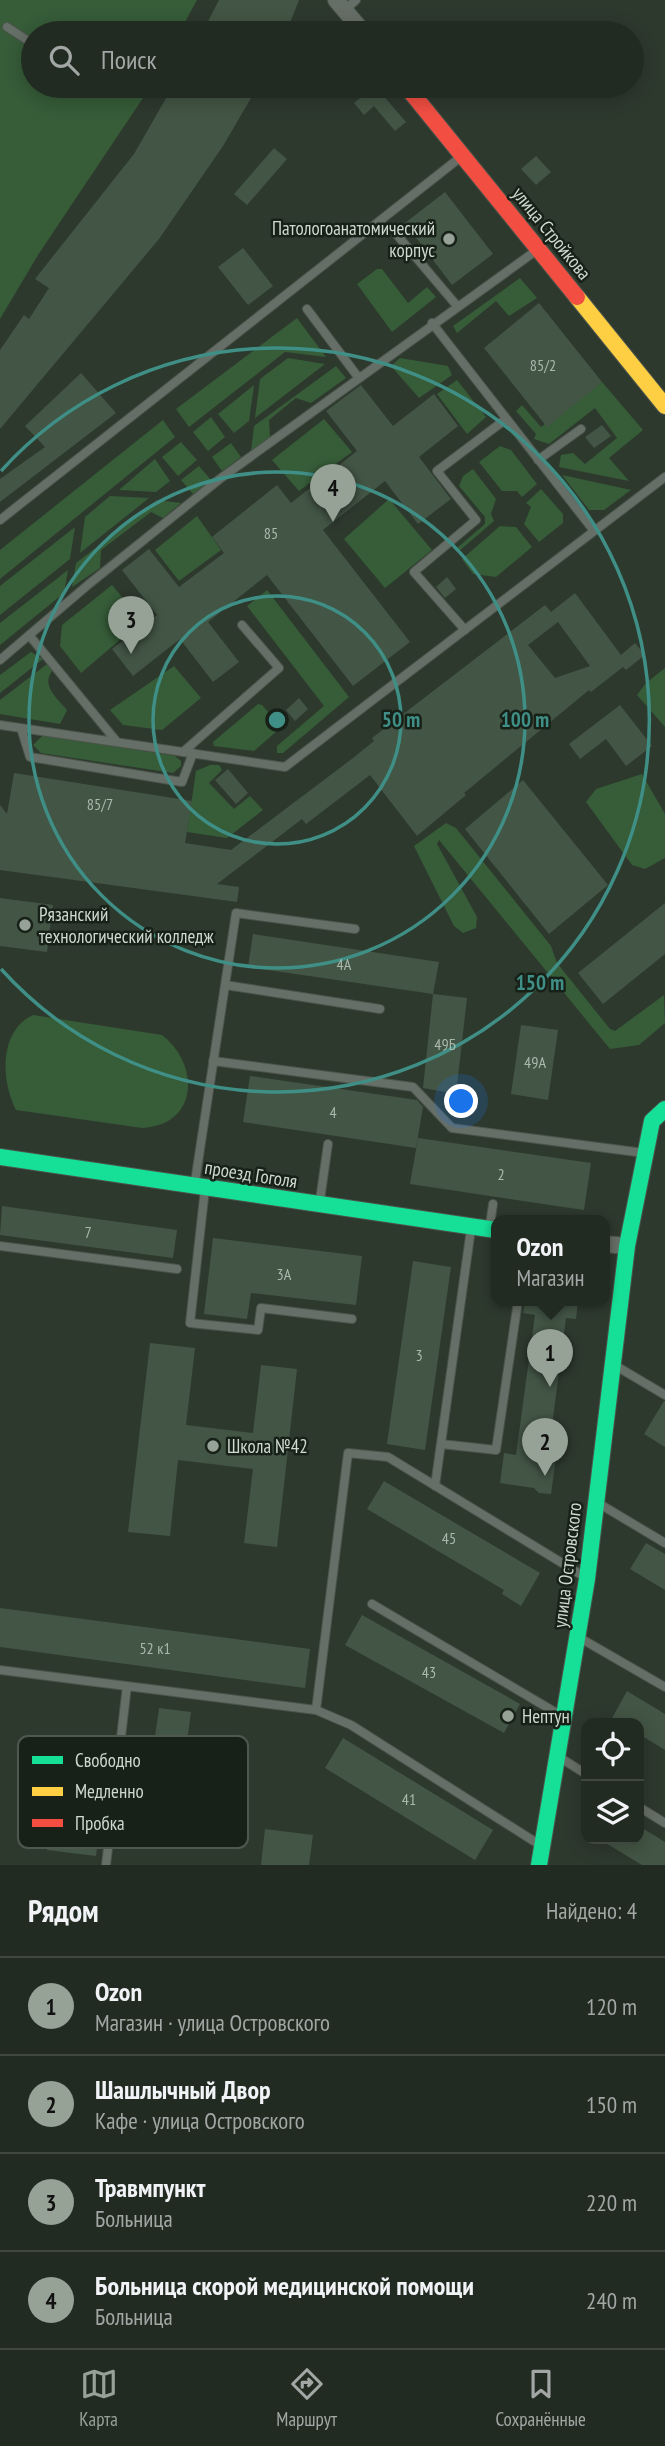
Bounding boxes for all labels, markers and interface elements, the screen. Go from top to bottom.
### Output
search box [21,21,644,98]
icon: search [45,41,83,79]
text: Поиск [101,43,157,76]
street label: улица Стройкова [507,182,597,284]
place label: Патологоанатомический корпус [272,216,435,262]
marker: Патологоанатомический корпус [441,231,457,247]
house number: 85/2 [530,355,556,375]
pin: 4 [310,464,356,522]
house number: 85 [264,523,278,543]
pin: 3 [108,596,154,654]
text: 50 m [382,706,420,733]
text: 100 m [501,706,549,733]
centre of rings [265,708,289,732]
house number: 85/7 [87,794,113,814]
place label: Рязанский технологический колледж [39,902,214,948]
marker: Рязанский технологический колледж [17,917,33,933]
house number: 4А [337,954,352,974]
text: 150 m [516,969,564,996]
house number: 49Б [434,1034,456,1054]
house number: 49А [524,1052,546,1072]
your location [444,1084,478,1118]
house number: 4 [329,1102,337,1122]
street label: проезд Гоголя [203,1155,299,1193]
house number: 2 [497,1164,505,1184]
popup [491,1215,610,1306]
house number: 7 [84,1222,92,1242]
text: Ozon [516,1230,564,1263]
text: Магазин [516,1263,585,1292]
house number: 3А [277,1264,292,1284]
pin: 1 [527,1329,573,1387]
house number: 3 [415,1345,423,1365]
pin: 2 [522,1418,568,1476]
place label: Школа №42 [227,1434,308,1458]
marker: Школа №42 [205,1438,221,1454]
street label: улица Островского [547,1501,587,1629]
house number: 45 [442,1528,456,1548]
house number: 52 к1 [139,1638,171,1658]
house number: 43 [422,1662,436,1682]
place label: Нептун [522,1704,570,1728]
marker: Нептун [500,1708,516,1724]
map controls [581,1718,644,1844]
button: locate [581,1718,644,1781]
legend [18,1736,248,1848]
text: Свободно [75,1748,141,1772]
text: Медленно [75,1779,144,1803]
button: layers [581,1781,644,1844]
house number: 41 [402,1789,416,1809]
text: Пробка [75,1811,125,1835]
text: Рядом [28,1891,99,1930]
text: Найдено: 4 [546,1896,637,1925]
text: Ozon [95,1975,142,2008]
text: 1 [46,1992,57,2021]
text: 120 m [586,1992,637,2021]
text: Магазин · улица Островского [95,2008,330,2037]
text: Шашлычный Двор [95,2073,271,2106]
text: 2 [46,2090,57,2119]
text: 150 m [586,2090,637,2119]
text: Кафе · улица Островского [95,2106,305,2135]
text: Травмпункт [95,2171,205,2204]
text: 3 [46,2188,57,2217]
text: 220 m [586,2188,637,2217]
text: Больница [95,2204,173,2233]
text: Больница скорой медицинской помощи [95,2269,474,2302]
text: 4 [46,2286,57,2315]
text: 240 m [586,2286,637,2315]
text: Больница [95,2302,173,2331]
tab: Карта [79,2365,118,2431]
tab: Маршрут [276,2365,337,2431]
tab: Сохранённые [495,2365,586,2431]

